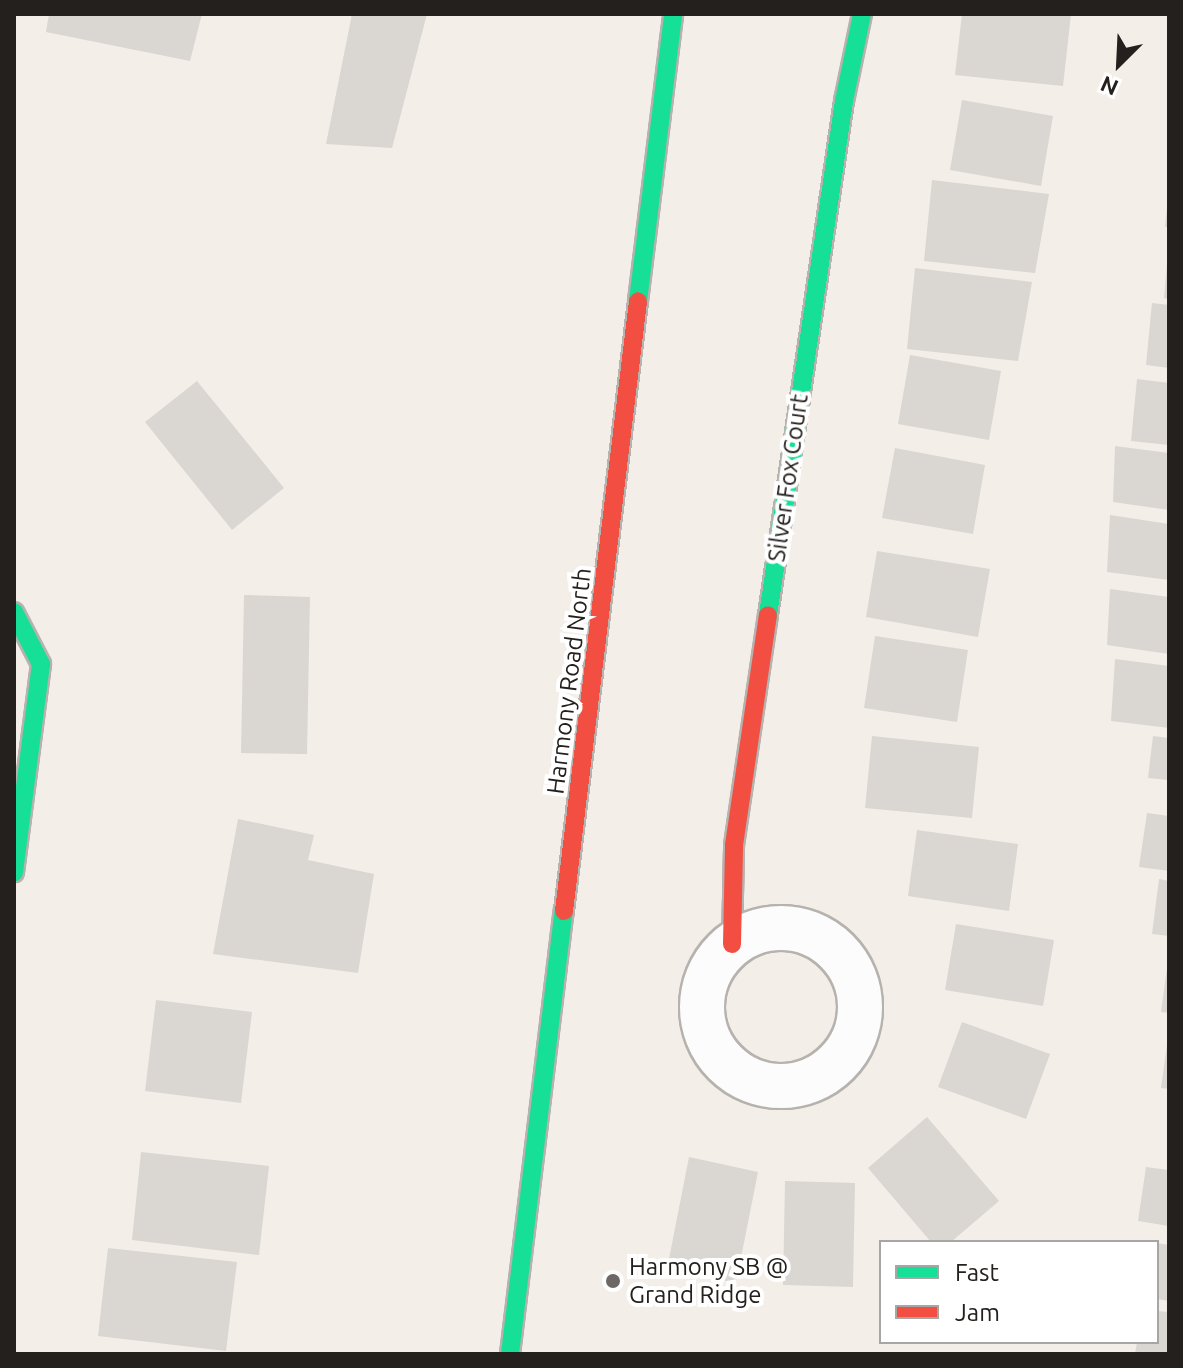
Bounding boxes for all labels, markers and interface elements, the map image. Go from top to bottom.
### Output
north arrow [1079,24,1159,104]
text: N [1096,72,1122,101]
street label: Silver Fox Court [762,392,814,564]
street label: Harmony Road North [541,566,597,796]
legend [879,1240,1159,1344]
place label: Harmony SB @ Grand Ridge [629,1253,788,1309]
text: Fast [955,1259,999,1286]
marker: Harmony SB @ Grand Ridge [604,1272,622,1290]
text: Jam [955,1299,1000,1326]

